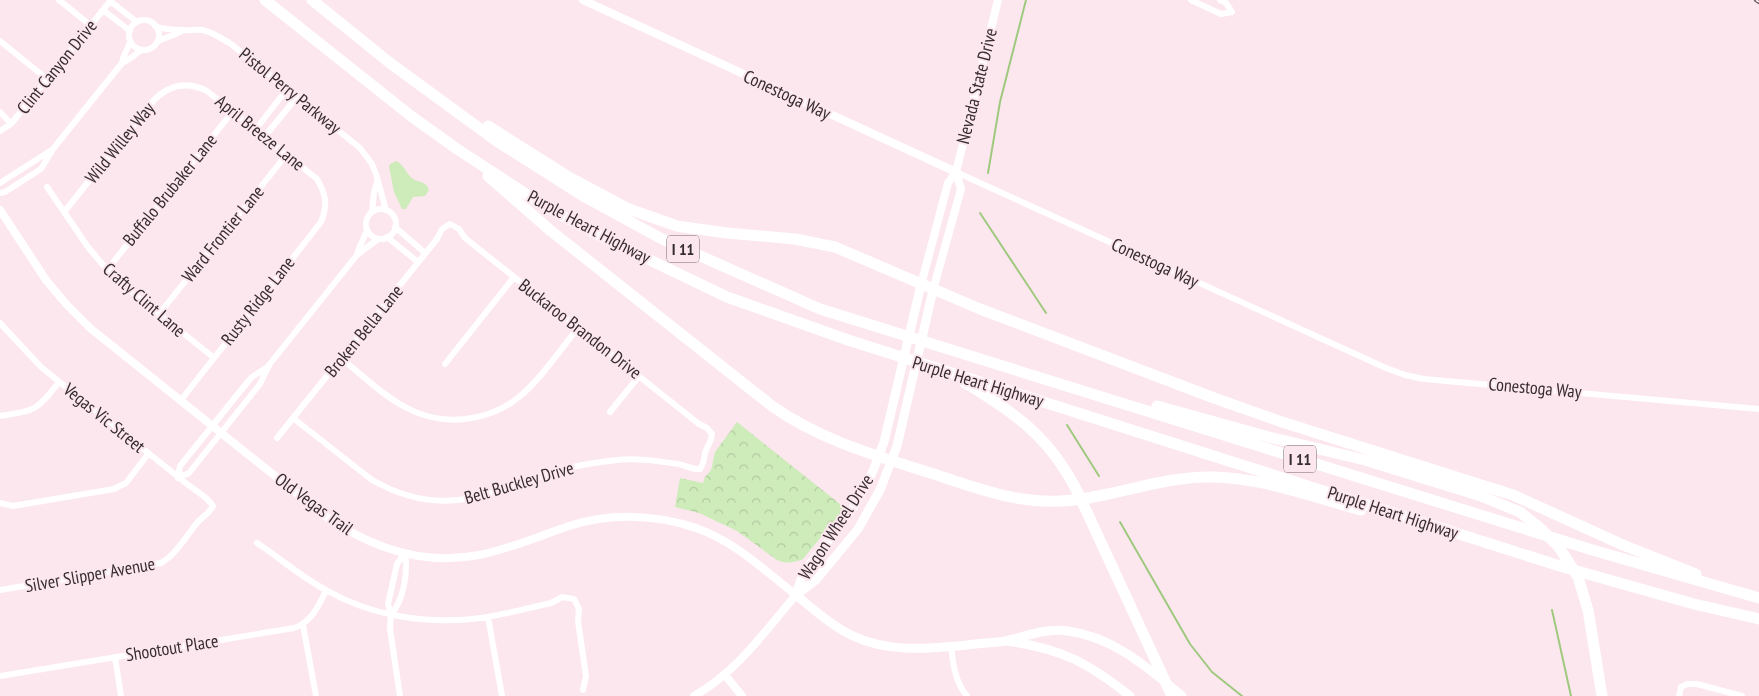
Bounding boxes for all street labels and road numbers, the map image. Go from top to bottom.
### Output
street label: Clint Canyon Drive [11,15,102,119]
street label: Nevada State Drive [951,26,1002,146]
street label: Pistol Perry Parkway [235,42,346,139]
street label: Conestoga Way [740,64,835,125]
street label: April Breeze Lane [211,90,310,176]
street label: Wild Willey Way [80,97,160,188]
street label: Buffalo Brubaker Lane [117,129,222,250]
street label: Ward Frontier Lane [177,181,269,287]
street label: Purple Heart Highway [524,185,655,269]
street label: Conestoga Way [1108,232,1203,293]
road number: I 11 [667,235,699,262]
street label: Rusty Ridge Lane [216,252,299,350]
street label: Crafty Clint Lane [98,257,190,342]
street label: Buckaroo Brandon Drive [514,273,646,384]
street label: Broken Bella Lane [319,280,408,382]
street label: Purple Heart Highway [910,351,1047,412]
street label: Conestoga Way [1487,372,1583,403]
street label: Vegas Vic Street [58,377,150,458]
road number: I 11 [1284,446,1316,472]
street label: Belt Buckley Drive [462,456,576,509]
street label: Old Vegas Trail [271,468,359,540]
street label: Wagon Wheel Drive [793,470,878,584]
street label: Purple Heart Highway [1325,481,1462,545]
street label: Silver Slipper Avenue [23,552,157,597]
street label: Shootout Place [124,629,220,666]

